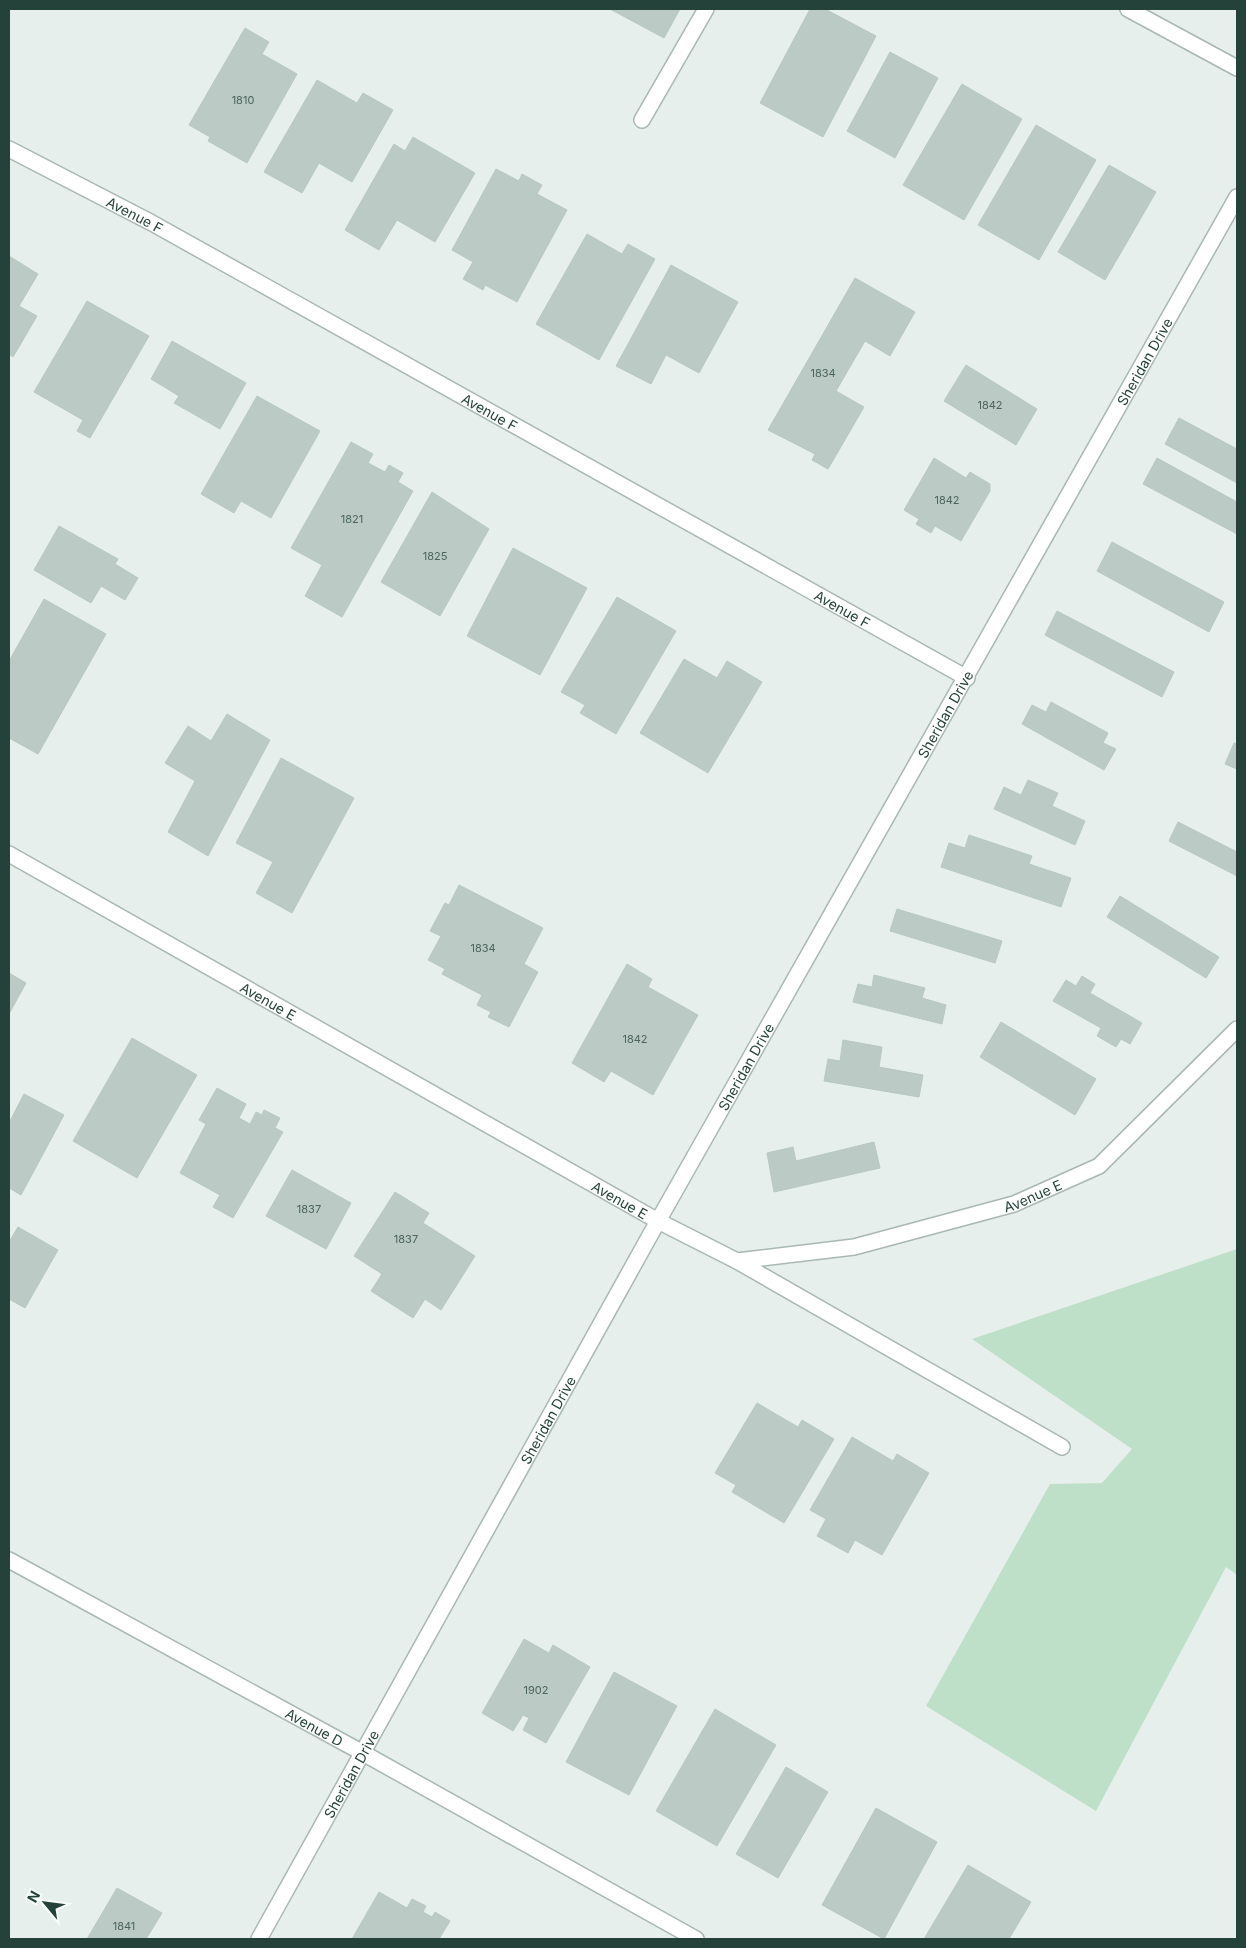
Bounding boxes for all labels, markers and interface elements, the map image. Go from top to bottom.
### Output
house number: 1810 [232,93,254,107]
street label: Avenue F [104,193,166,236]
street label: Sheridan Drive [1113,315,1176,408]
house number: 1834 [810,366,836,380]
street label: Avenue F [459,389,521,434]
house number: 1842 [977,398,1003,412]
house number: 1842 [934,493,960,507]
house number: 1821 [341,512,363,526]
house number: 1825 [423,549,448,563]
street label: Avenue F [812,586,874,631]
street label: Sheridan Drive [913,667,976,761]
house number: 1834 [470,941,496,955]
street label: Avenue E [237,978,299,1023]
street label: Sheridan Drive [714,1020,777,1113]
house number: 1842 [622,1032,648,1046]
street label: Avenue E [1002,1175,1064,1215]
street label: Avenue E [589,1177,651,1222]
house number: 1837 [297,1202,321,1216]
house number: 1837 [394,1232,418,1246]
street label: Sheridan Drive [516,1373,579,1467]
house number: 1902 [524,1683,548,1697]
street label: Avenue D [283,1704,346,1749]
street label: Sheridan Drive [320,1727,382,1821]
north arrow [20,1878,70,1928]
text: N [23,1888,43,1905]
house number: 1841 [113,1919,135,1933]

